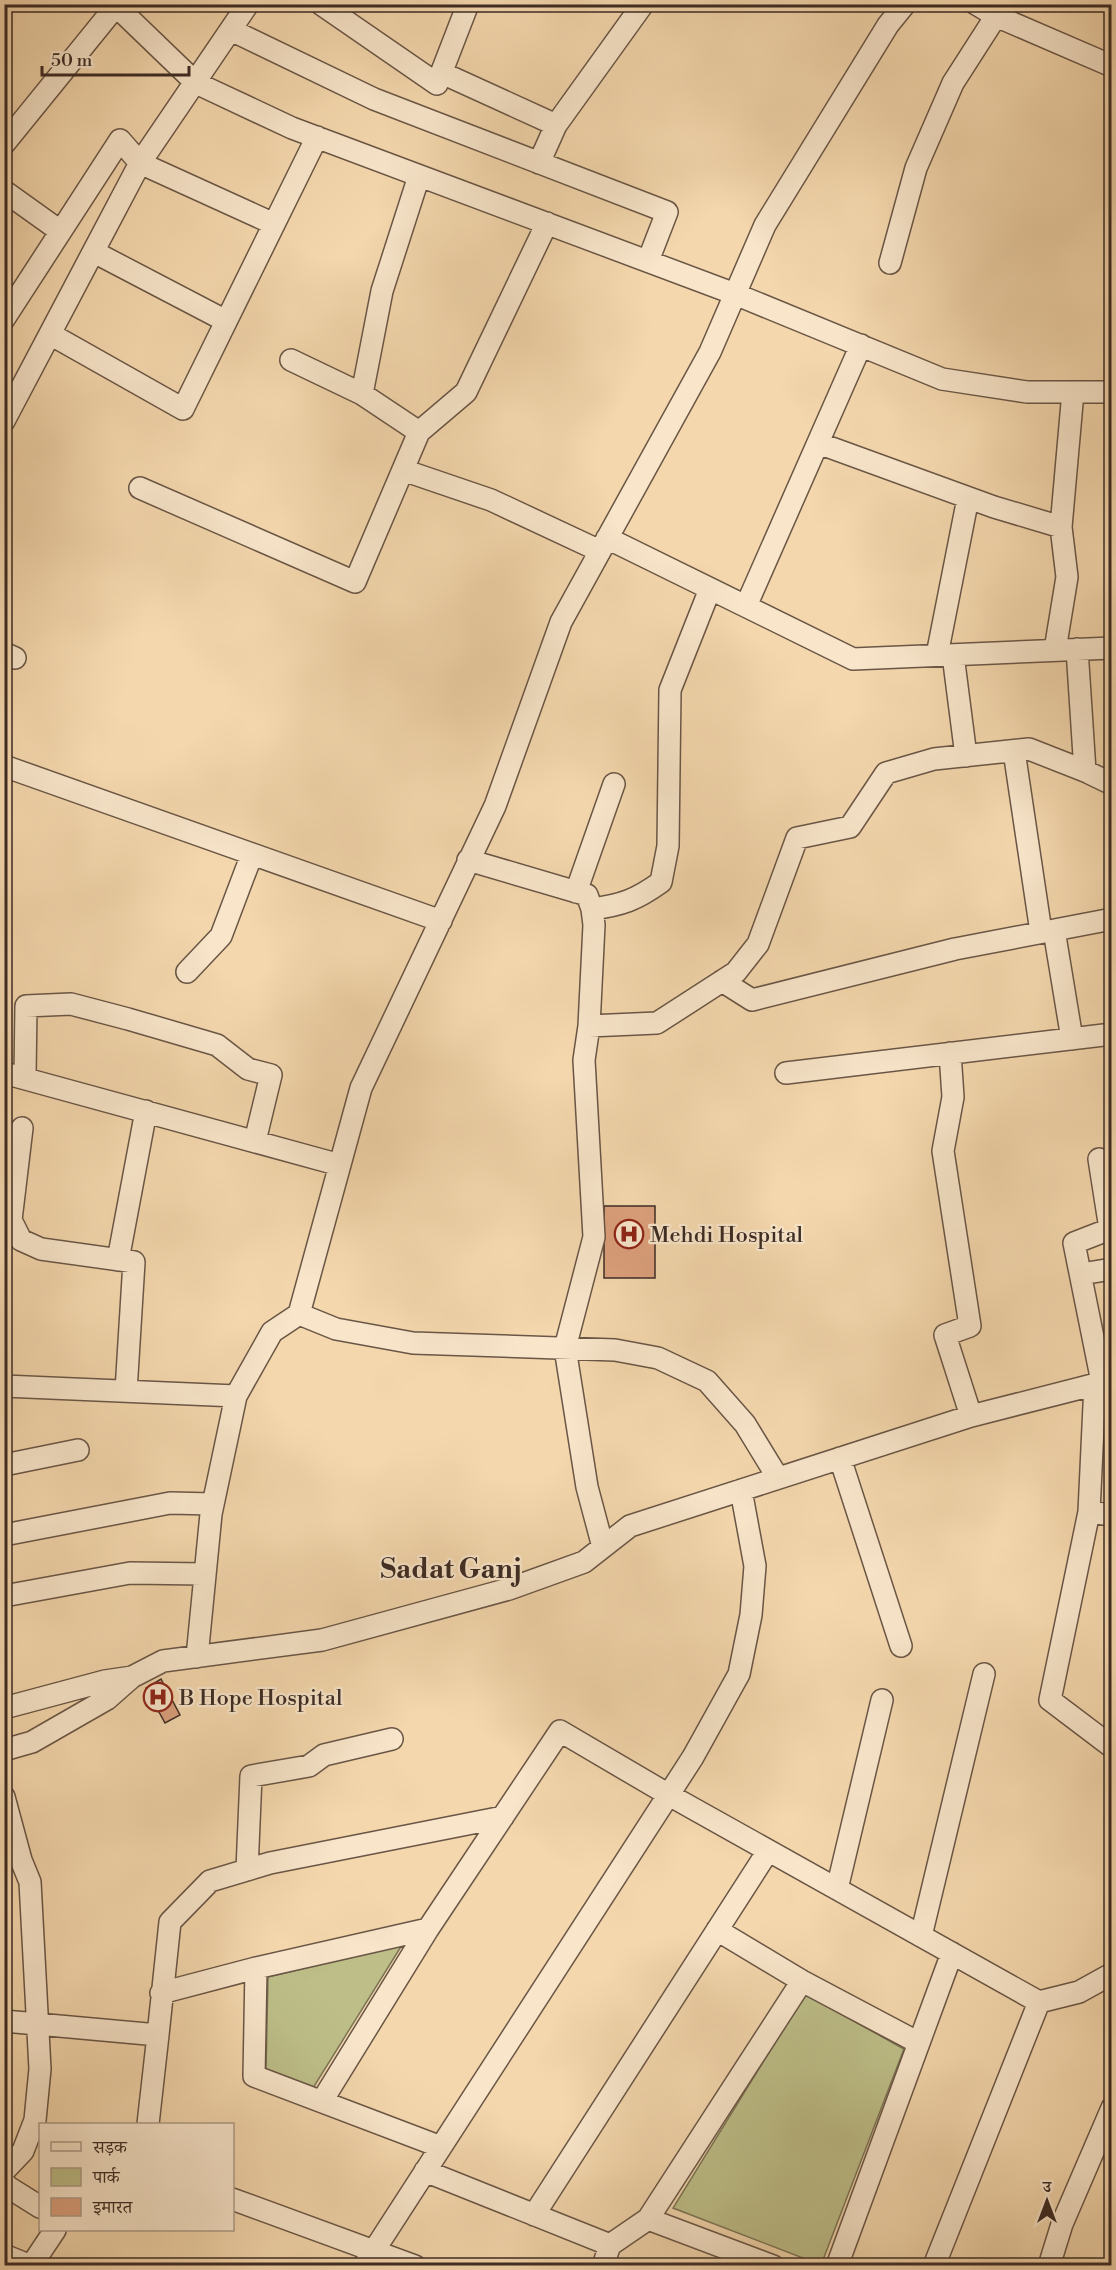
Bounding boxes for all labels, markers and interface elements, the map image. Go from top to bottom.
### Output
scale bar [42,39,189,77]
text: 50 m [51,49,93,72]
hospital icon: Mehdi Hospital [613,1218,645,1250]
place label: Mehdi Hospital [650,1222,804,1249]
district label: Sadat Ganj [380,1552,522,1587]
hospital icon: B Hope Hospital [142,1681,174,1713]
place label: B Hope Hospital [178,1685,343,1712]
legend [39,2123,234,2231]
text: सड़क [92,2136,128,2159]
text: पार्क [92,2166,121,2189]
north arrow [1017,2171,1077,2231]
text: उ [1042,2177,1053,2197]
text: इमारत [92,2196,133,2219]

